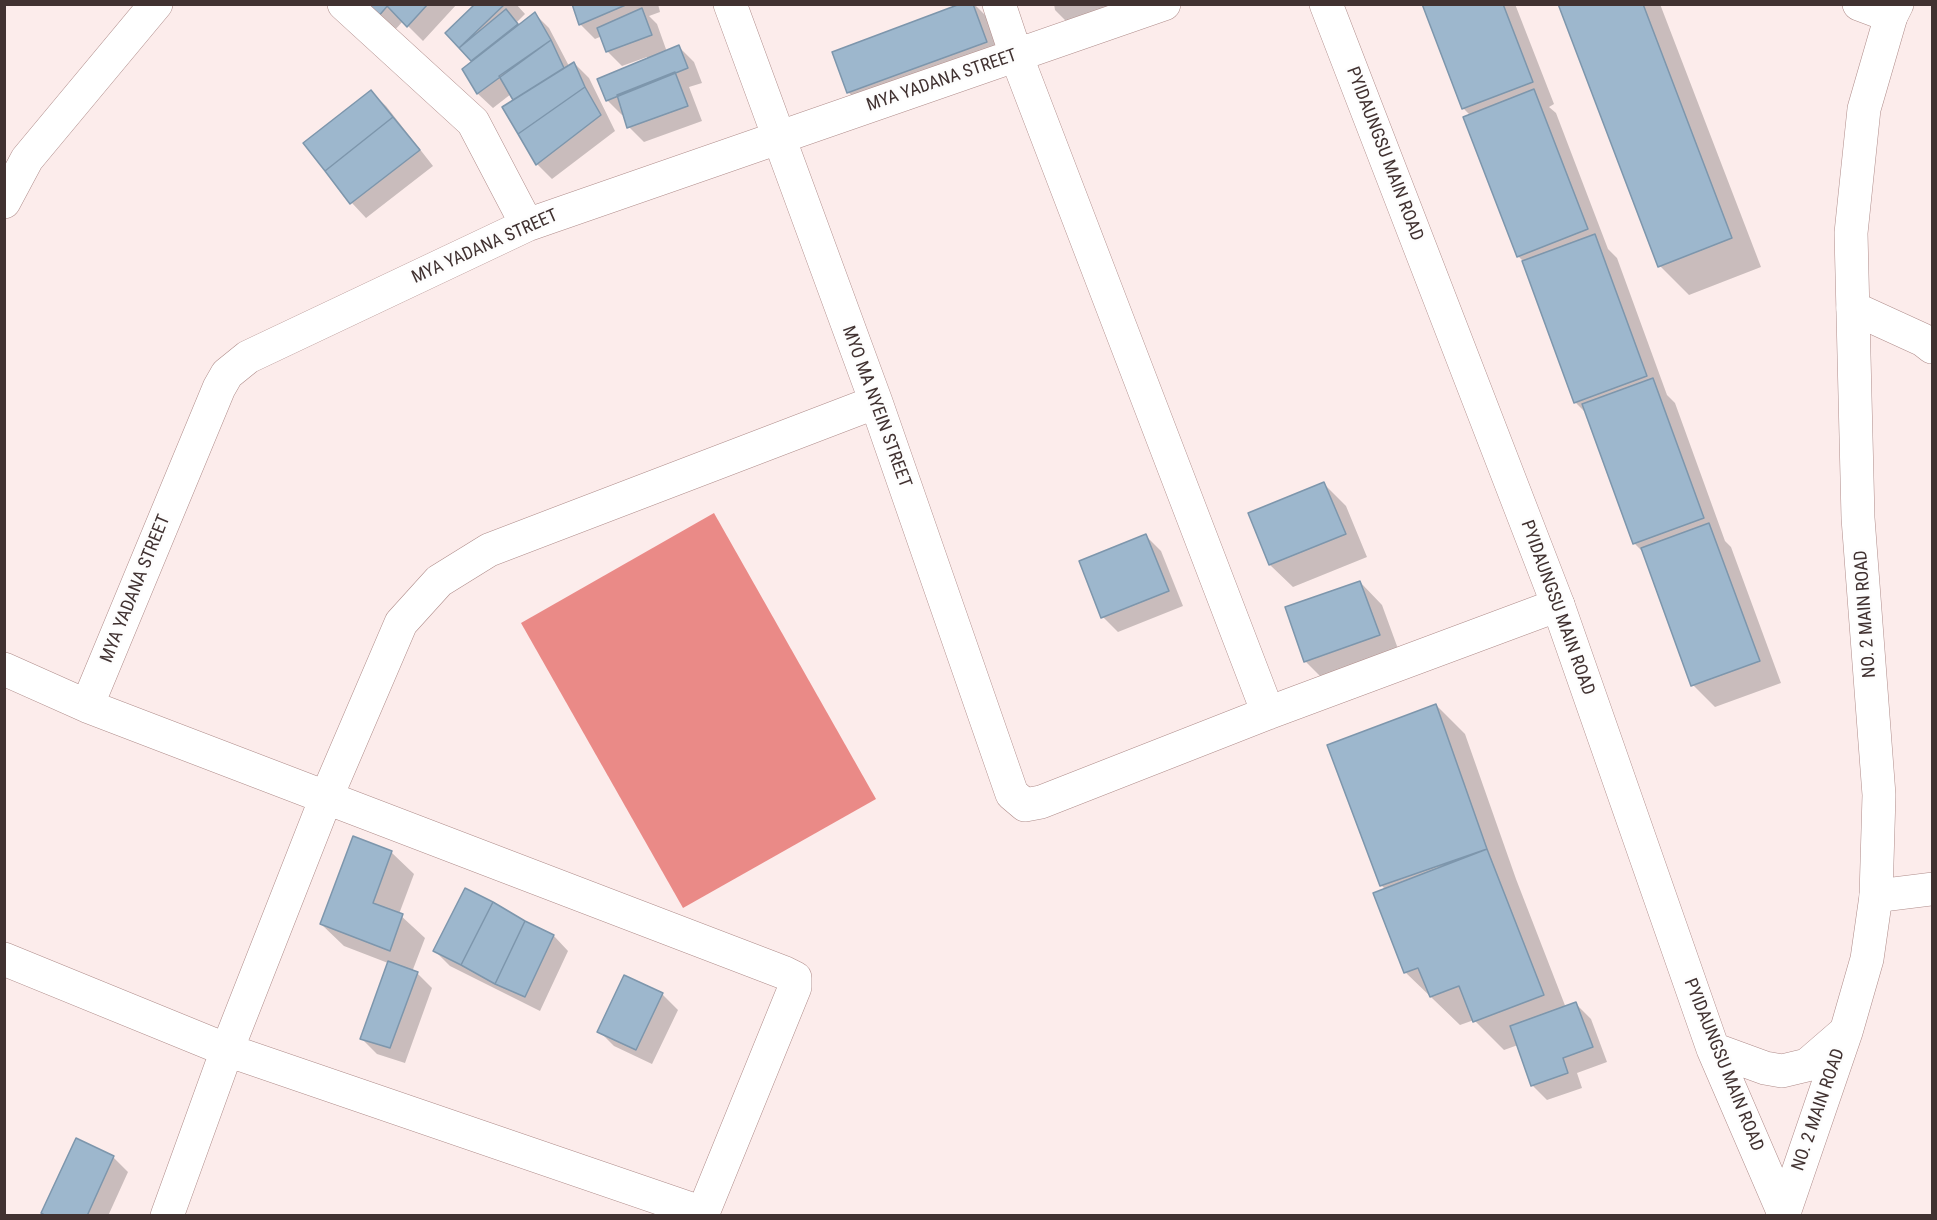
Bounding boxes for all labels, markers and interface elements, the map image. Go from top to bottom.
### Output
street label: MYA YADANA STREET [864,45,1020,117]
street label: PYIDAUNGSU MAIN ROAD [1341,64,1427,244]
street label: MYA YADANA STREET [409,205,561,289]
street label: MYO MA NYEIN STREET [837,323,915,491]
street label: MYA YADANA STREET [96,512,176,666]
street label: PYIDAUNGSU MAIN ROAD [1515,518,1599,698]
street label: NO. 2 MAIN ROAD [1851,550,1881,678]
street label: PYIDAUNGSU MAIN ROAD [1678,975,1768,1155]
street label: NO. 2 MAIN ROAD [1788,1046,1850,1174]

